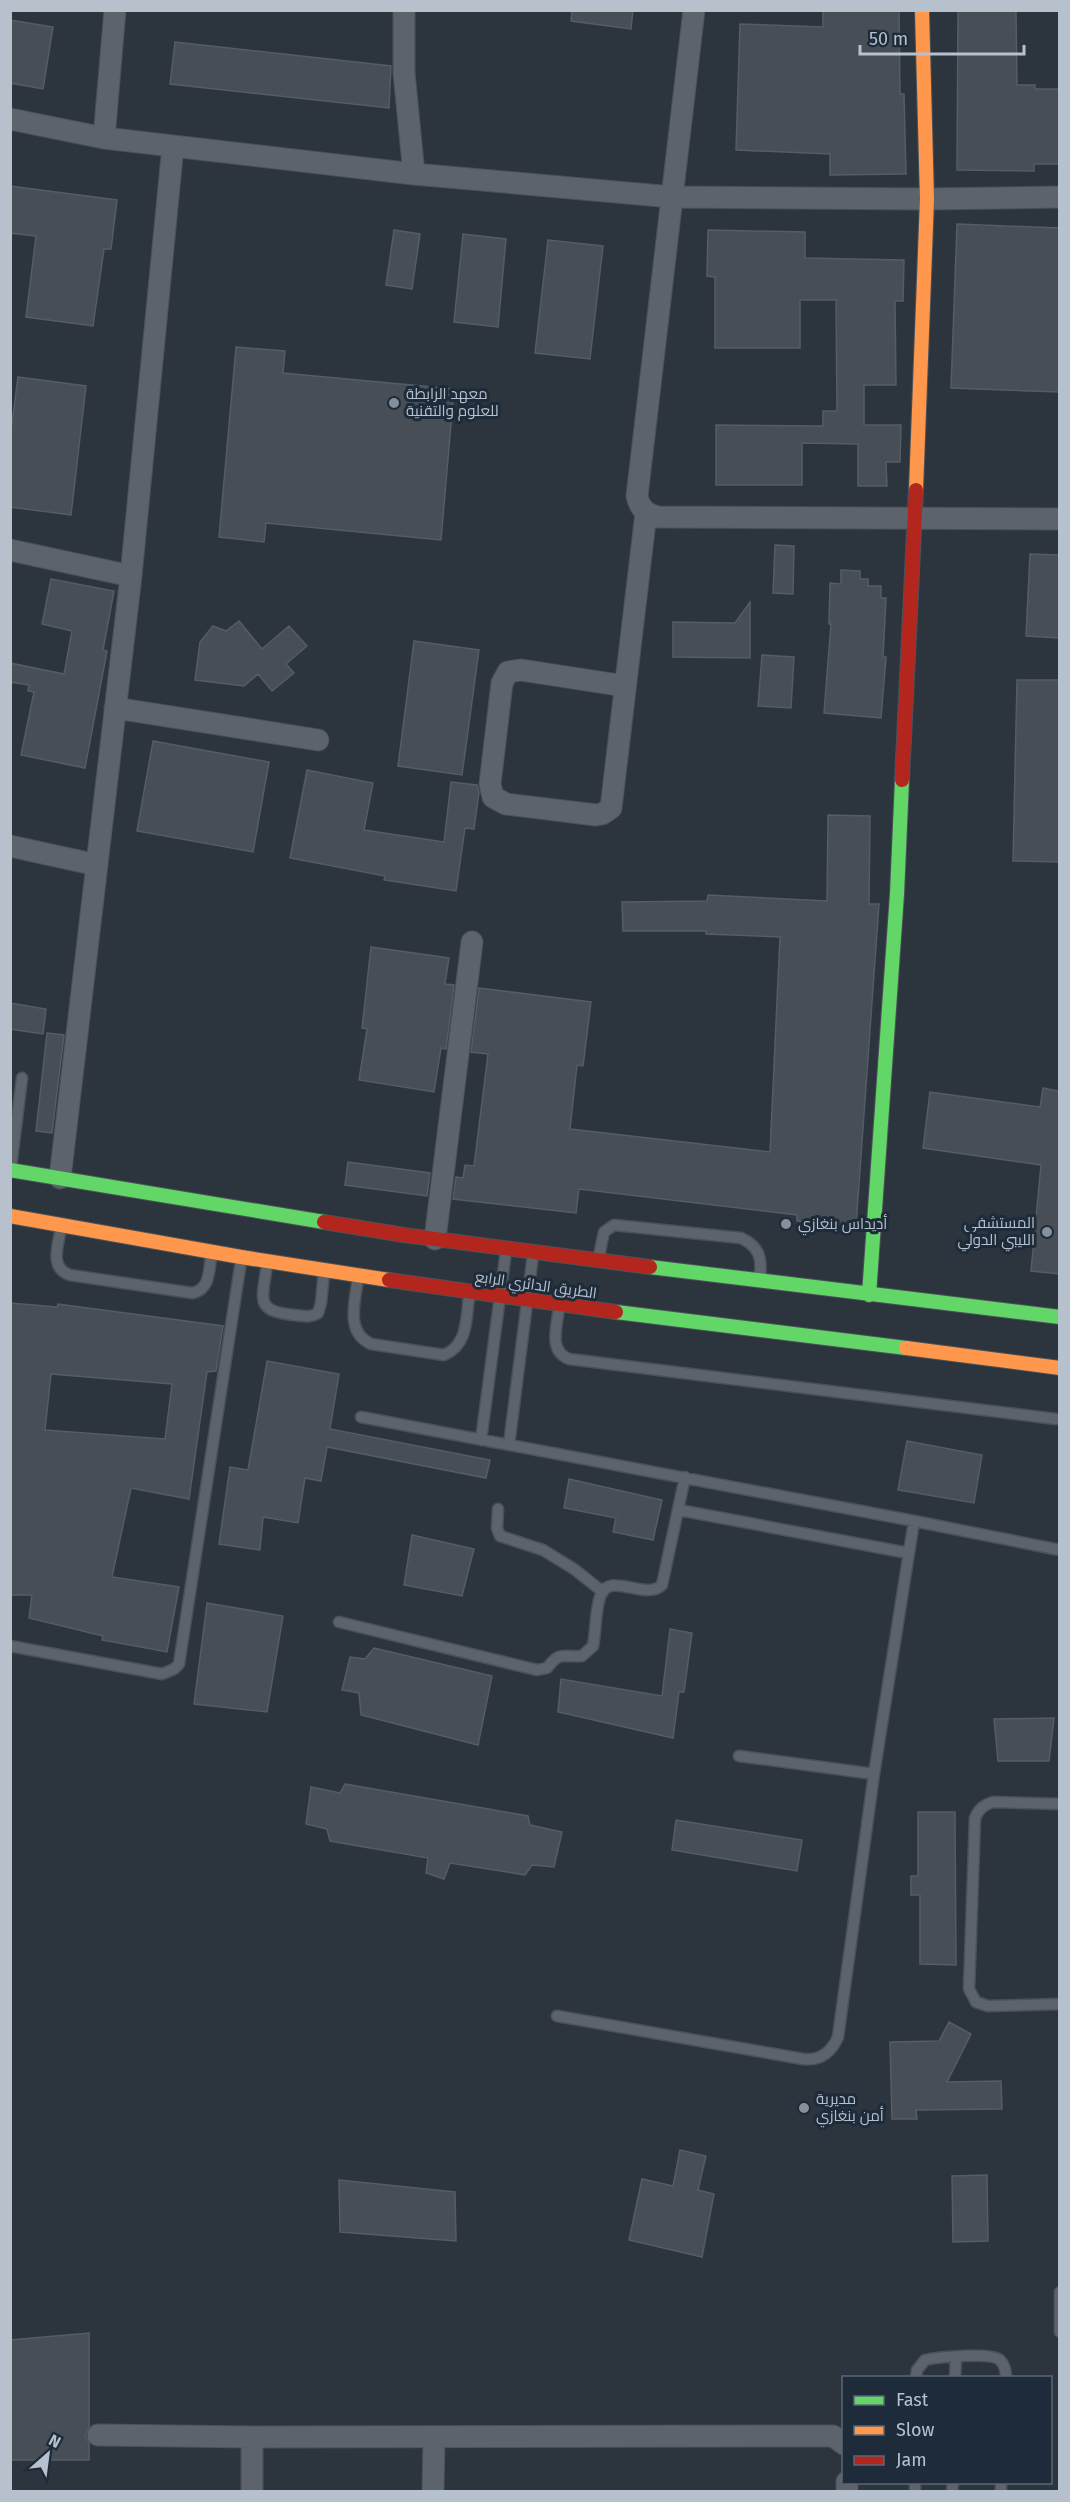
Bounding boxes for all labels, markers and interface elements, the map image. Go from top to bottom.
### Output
scale bar [860,18,1024,56]
text: 50 m [869,28,908,50]
place label: معهد الرابطة للعلوم والتقنية [406,385,499,421]
marker: معهد الرابطة للعلوم والتقنية [387,396,401,410]
place label: أديداس بنغازي [798,1214,887,1236]
place label: المستشفي الليبي الدولي [958,1214,1035,1252]
marker: أديداس بنغازي [779,1217,793,1231]
marker: المستشفي الليبي الدولي [1040,1225,1054,1239]
street label: الطريق الدائري الرابع [474,1268,598,1305]
place label: مديرية أمن بنغازي [816,2090,884,2128]
marker: مديرية أمن بنغازي [797,2101,811,2115]
legend [842,2376,1052,2484]
text: Fast [896,2389,929,2411]
text: Slow [896,2419,935,2441]
north arrow [18,2424,78,2484]
text: N [46,2430,64,2452]
text: Jam [896,2449,927,2471]

